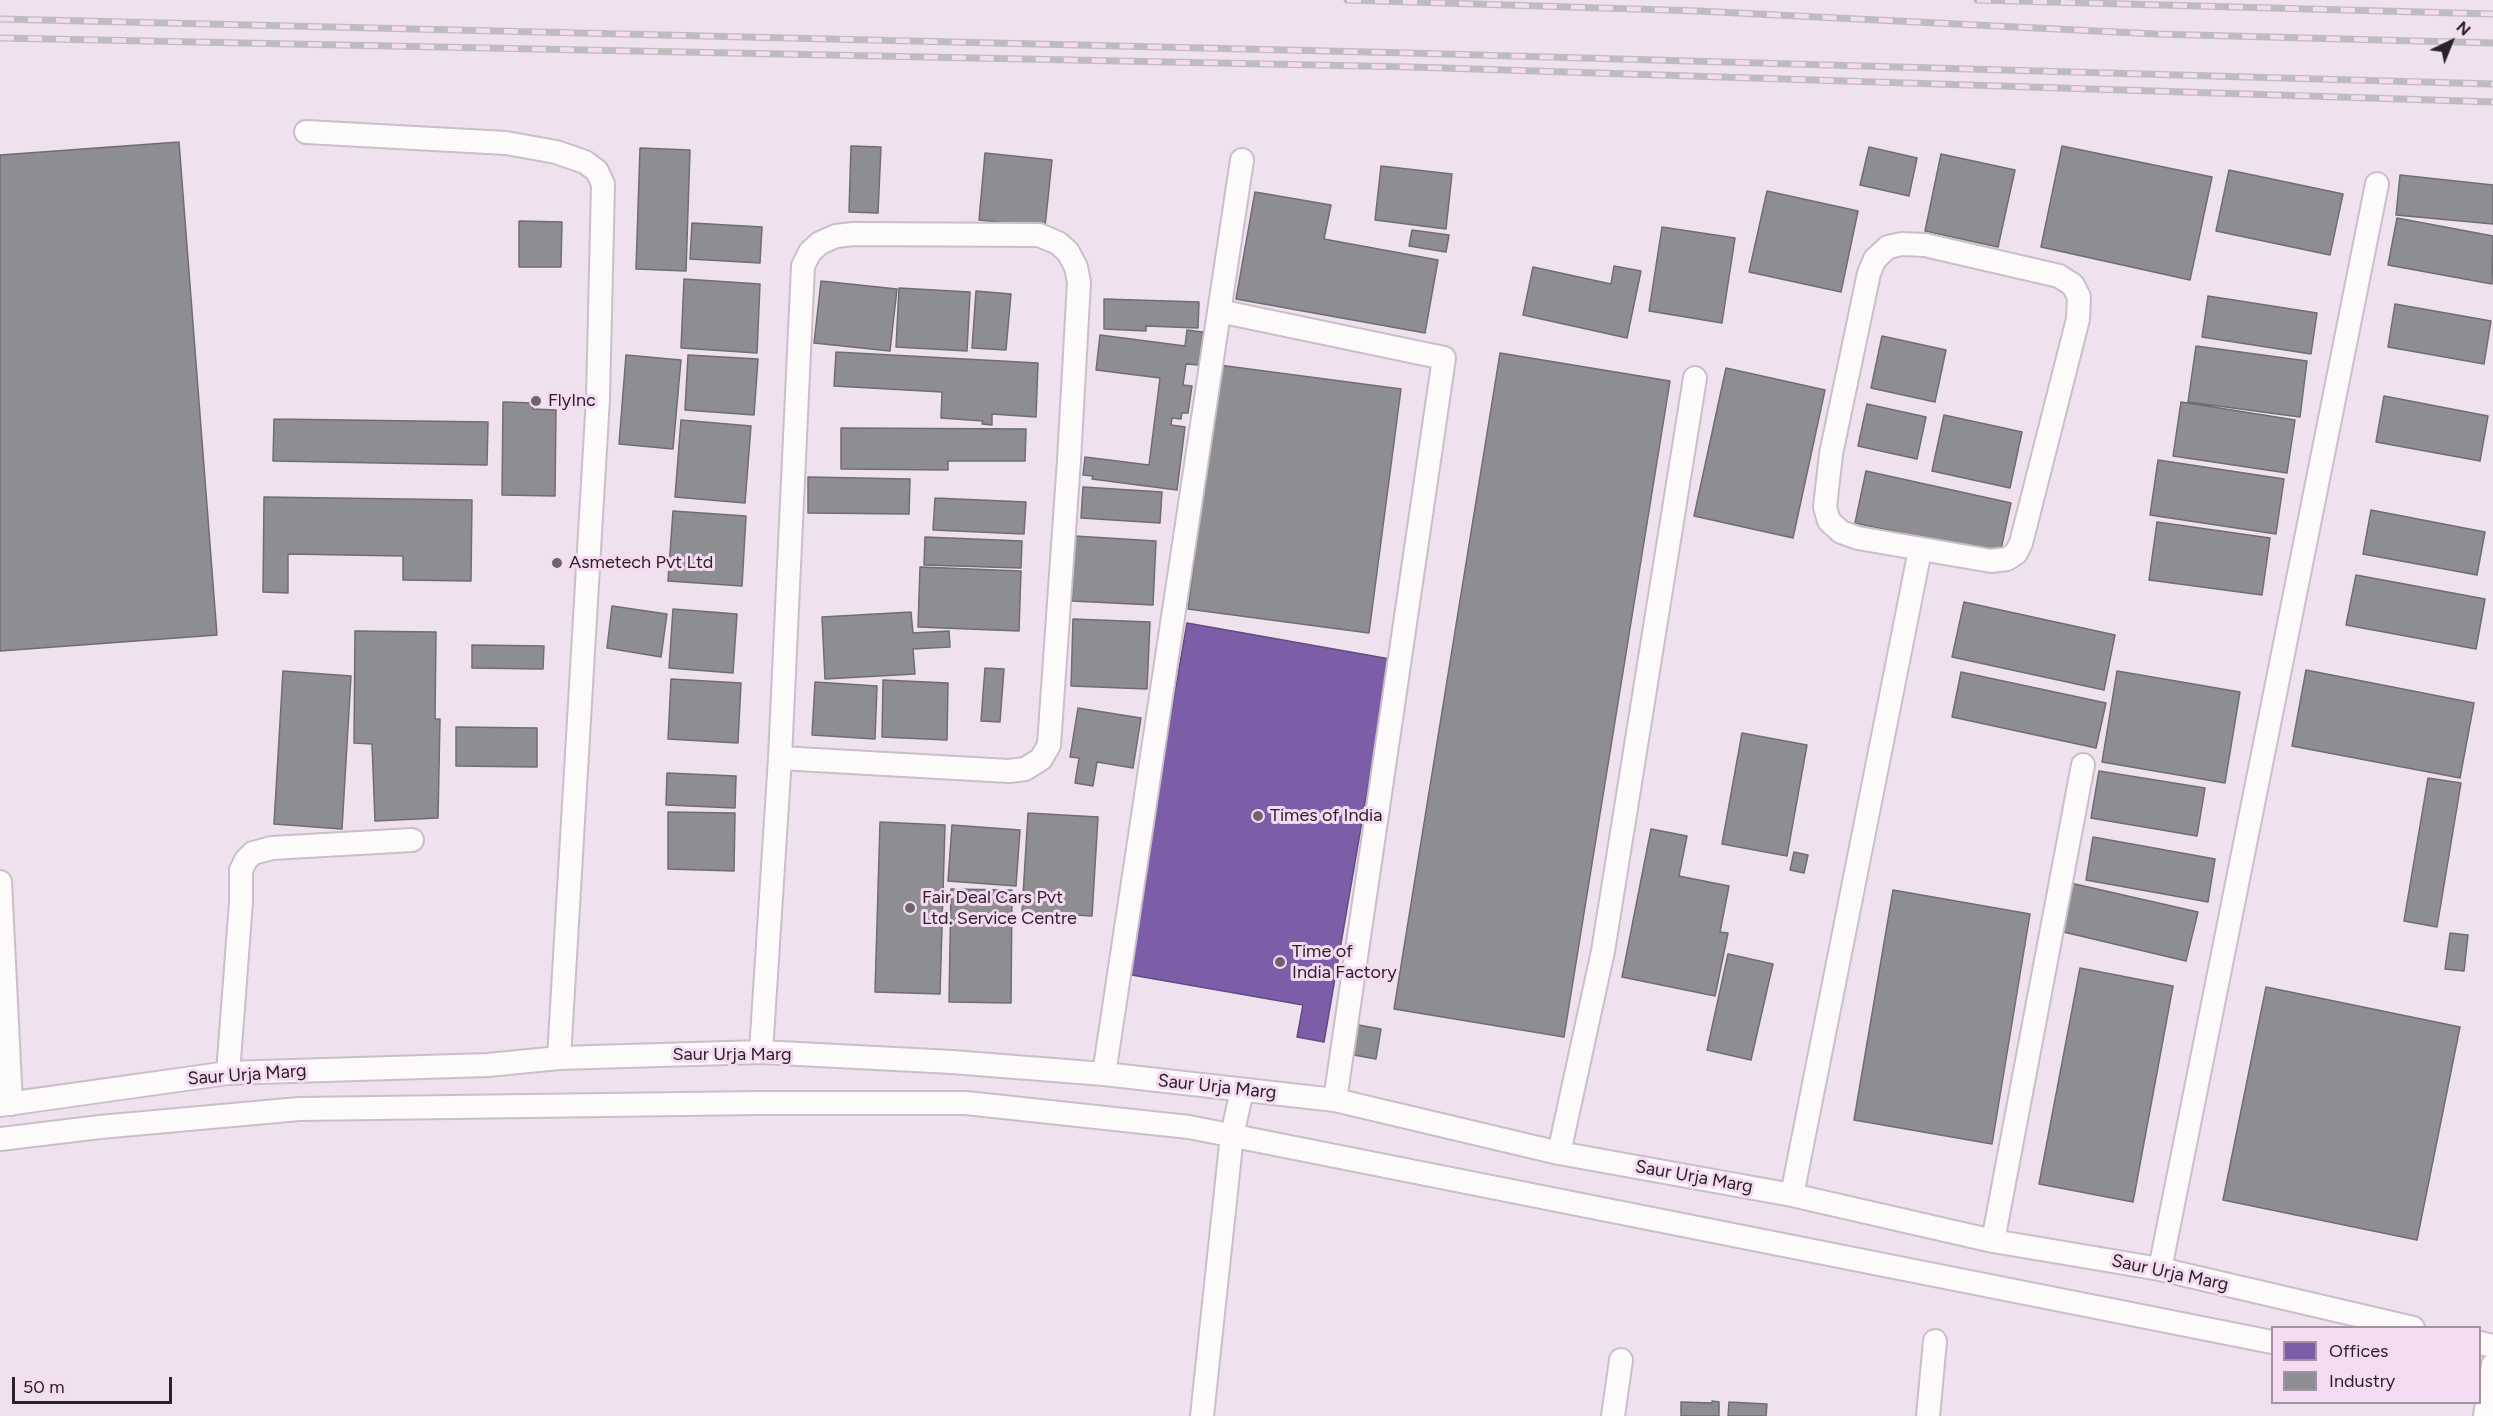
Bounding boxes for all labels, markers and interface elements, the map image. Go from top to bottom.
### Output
north arrow [2421,12,2481,72]
text: N [2453,17,2475,40]
place label: FlyInc [548,390,596,412]
marker: FlyInc [529,394,543,408]
place label: Asmetech Pvt Ltd [569,552,713,574]
marker: Asmetech Pvt Ltd [550,556,564,570]
place label: Times of India [1270,805,1382,827]
marker: Times of India [1251,809,1265,823]
place label: Fair Deal Cars Pvt Ltd. Service Centre [922,887,1077,930]
marker: Fair Deal Cars Pvt Ltd. Service Centre [903,901,917,915]
place label: Time of India Factory [1292,941,1397,984]
marker: Time of India Factory [1273,955,1287,969]
street label: Saur Urja Marg [672,1044,792,1066]
street label: Saur Urja Marg [187,1060,307,1090]
street label: Saur Urja Marg [1157,1070,1277,1104]
street label: Saur Urja Marg [1633,1156,1755,1198]
street label: Saur Urja Marg [2109,1250,2231,1296]
legend [2271,1326,2481,1404]
text: Offices [2329,1340,2388,1362]
scale bar [15,1365,176,1403]
text: Industry [2329,1370,2395,1392]
text: 50 m [23,1376,65,1398]

